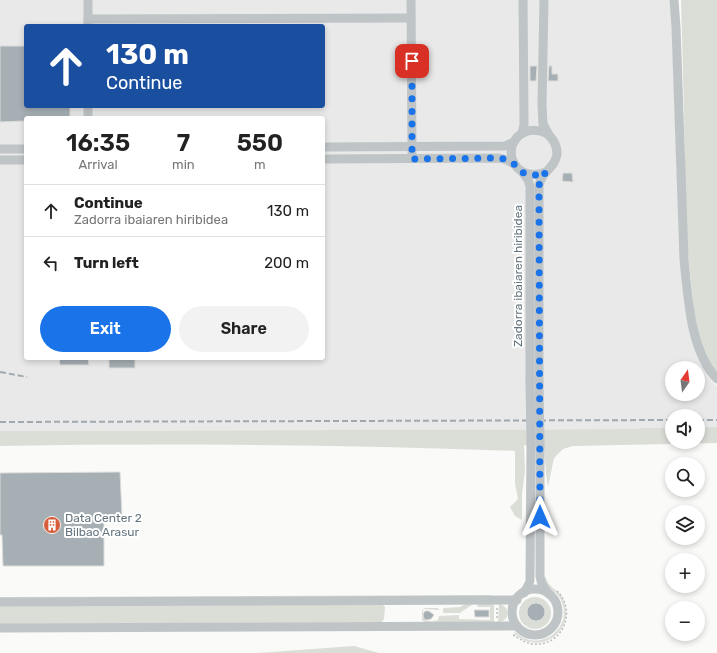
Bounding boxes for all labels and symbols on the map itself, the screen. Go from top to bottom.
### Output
pin [395,44,429,78]
street label: Zadorra ibaiaren hiribidea [511,205,525,347]
north arrow [665,361,705,401]
position arrow [519,496,561,538]
place label: Data Center 2 Bilbao Arasur [65,511,142,539]
building icon: Data Center 2 Bilbao Arasur [42,515,62,535]

